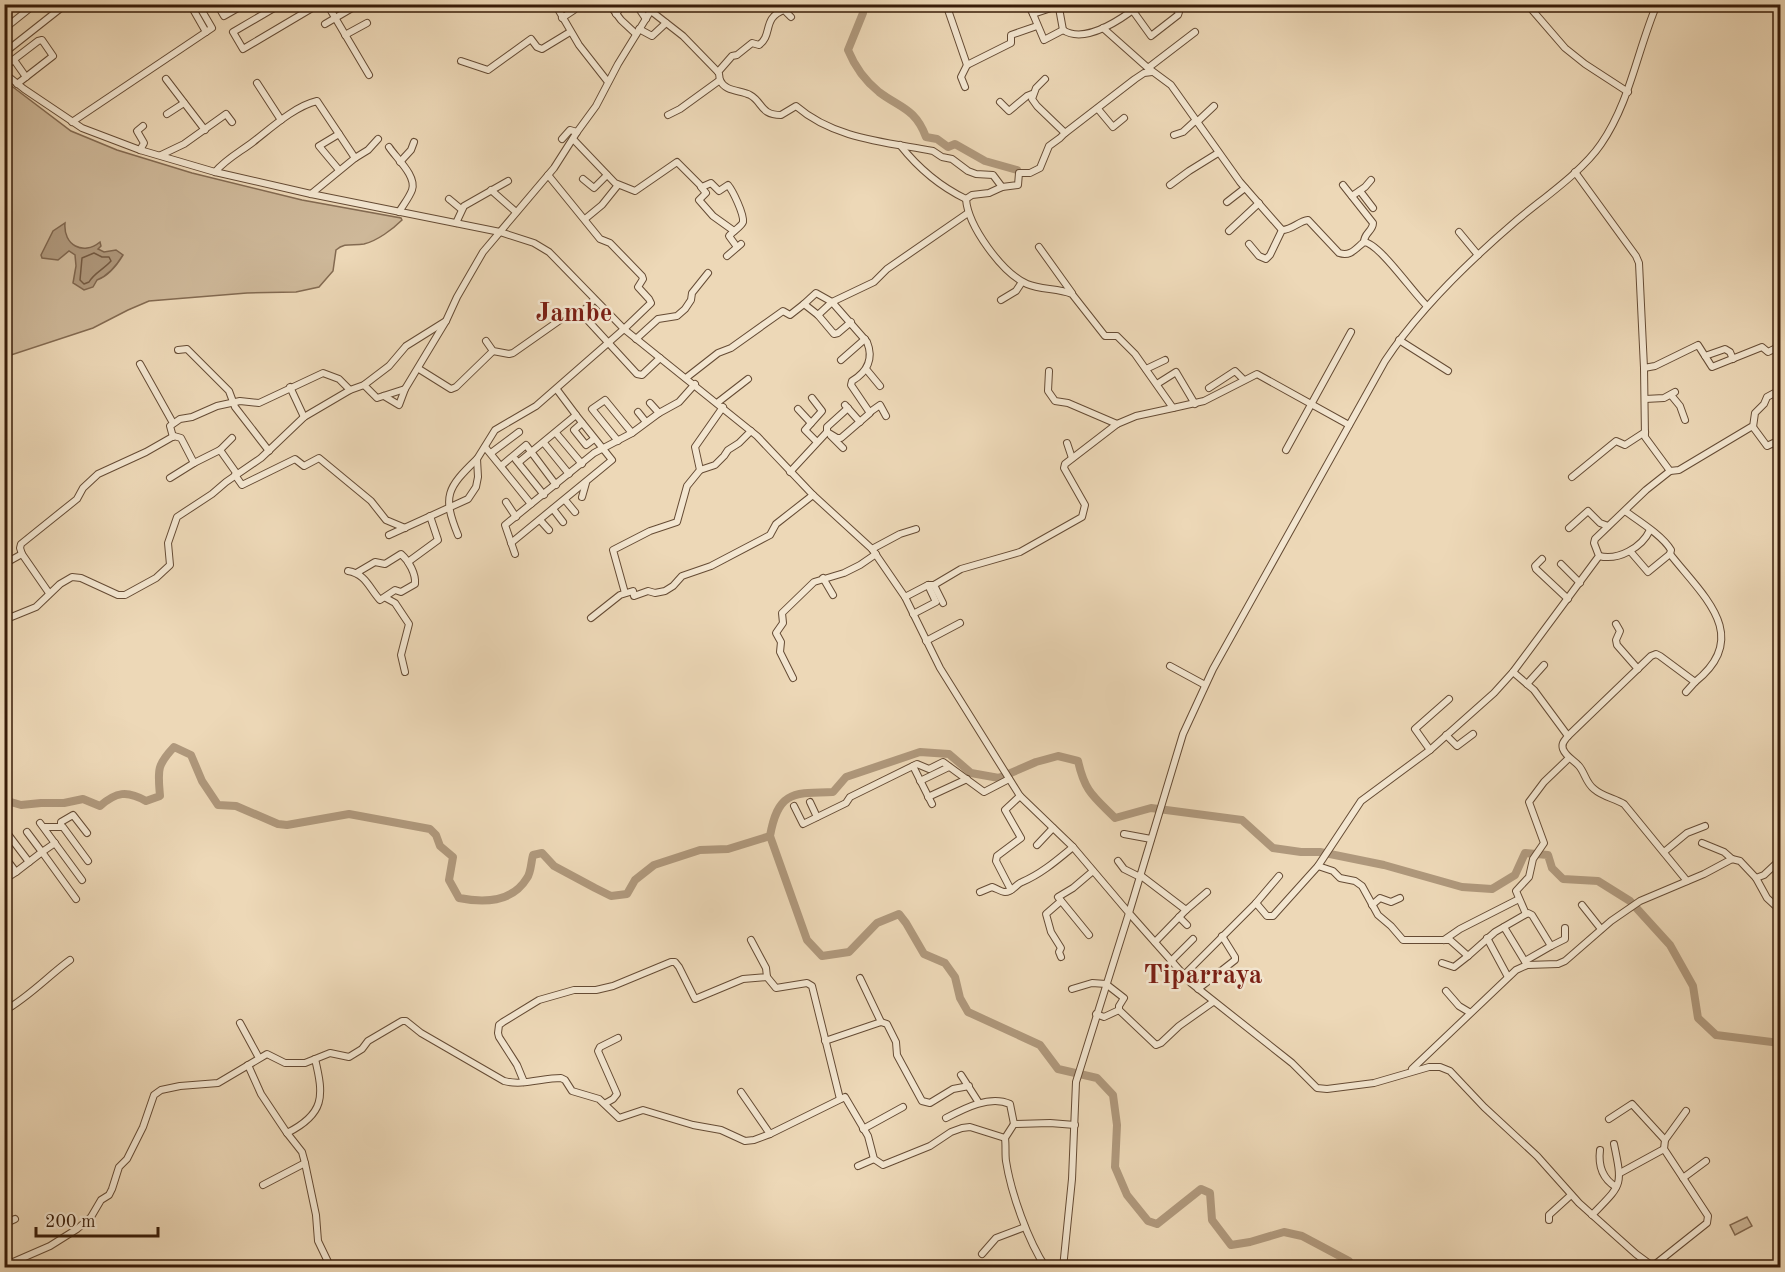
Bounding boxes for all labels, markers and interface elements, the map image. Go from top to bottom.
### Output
district label: Jambe [536,300,612,327]
district label: Tiparraya [1144,962,1263,989]
scale bar [36,1200,158,1238]
text: 200 m [45,1213,96,1231]

